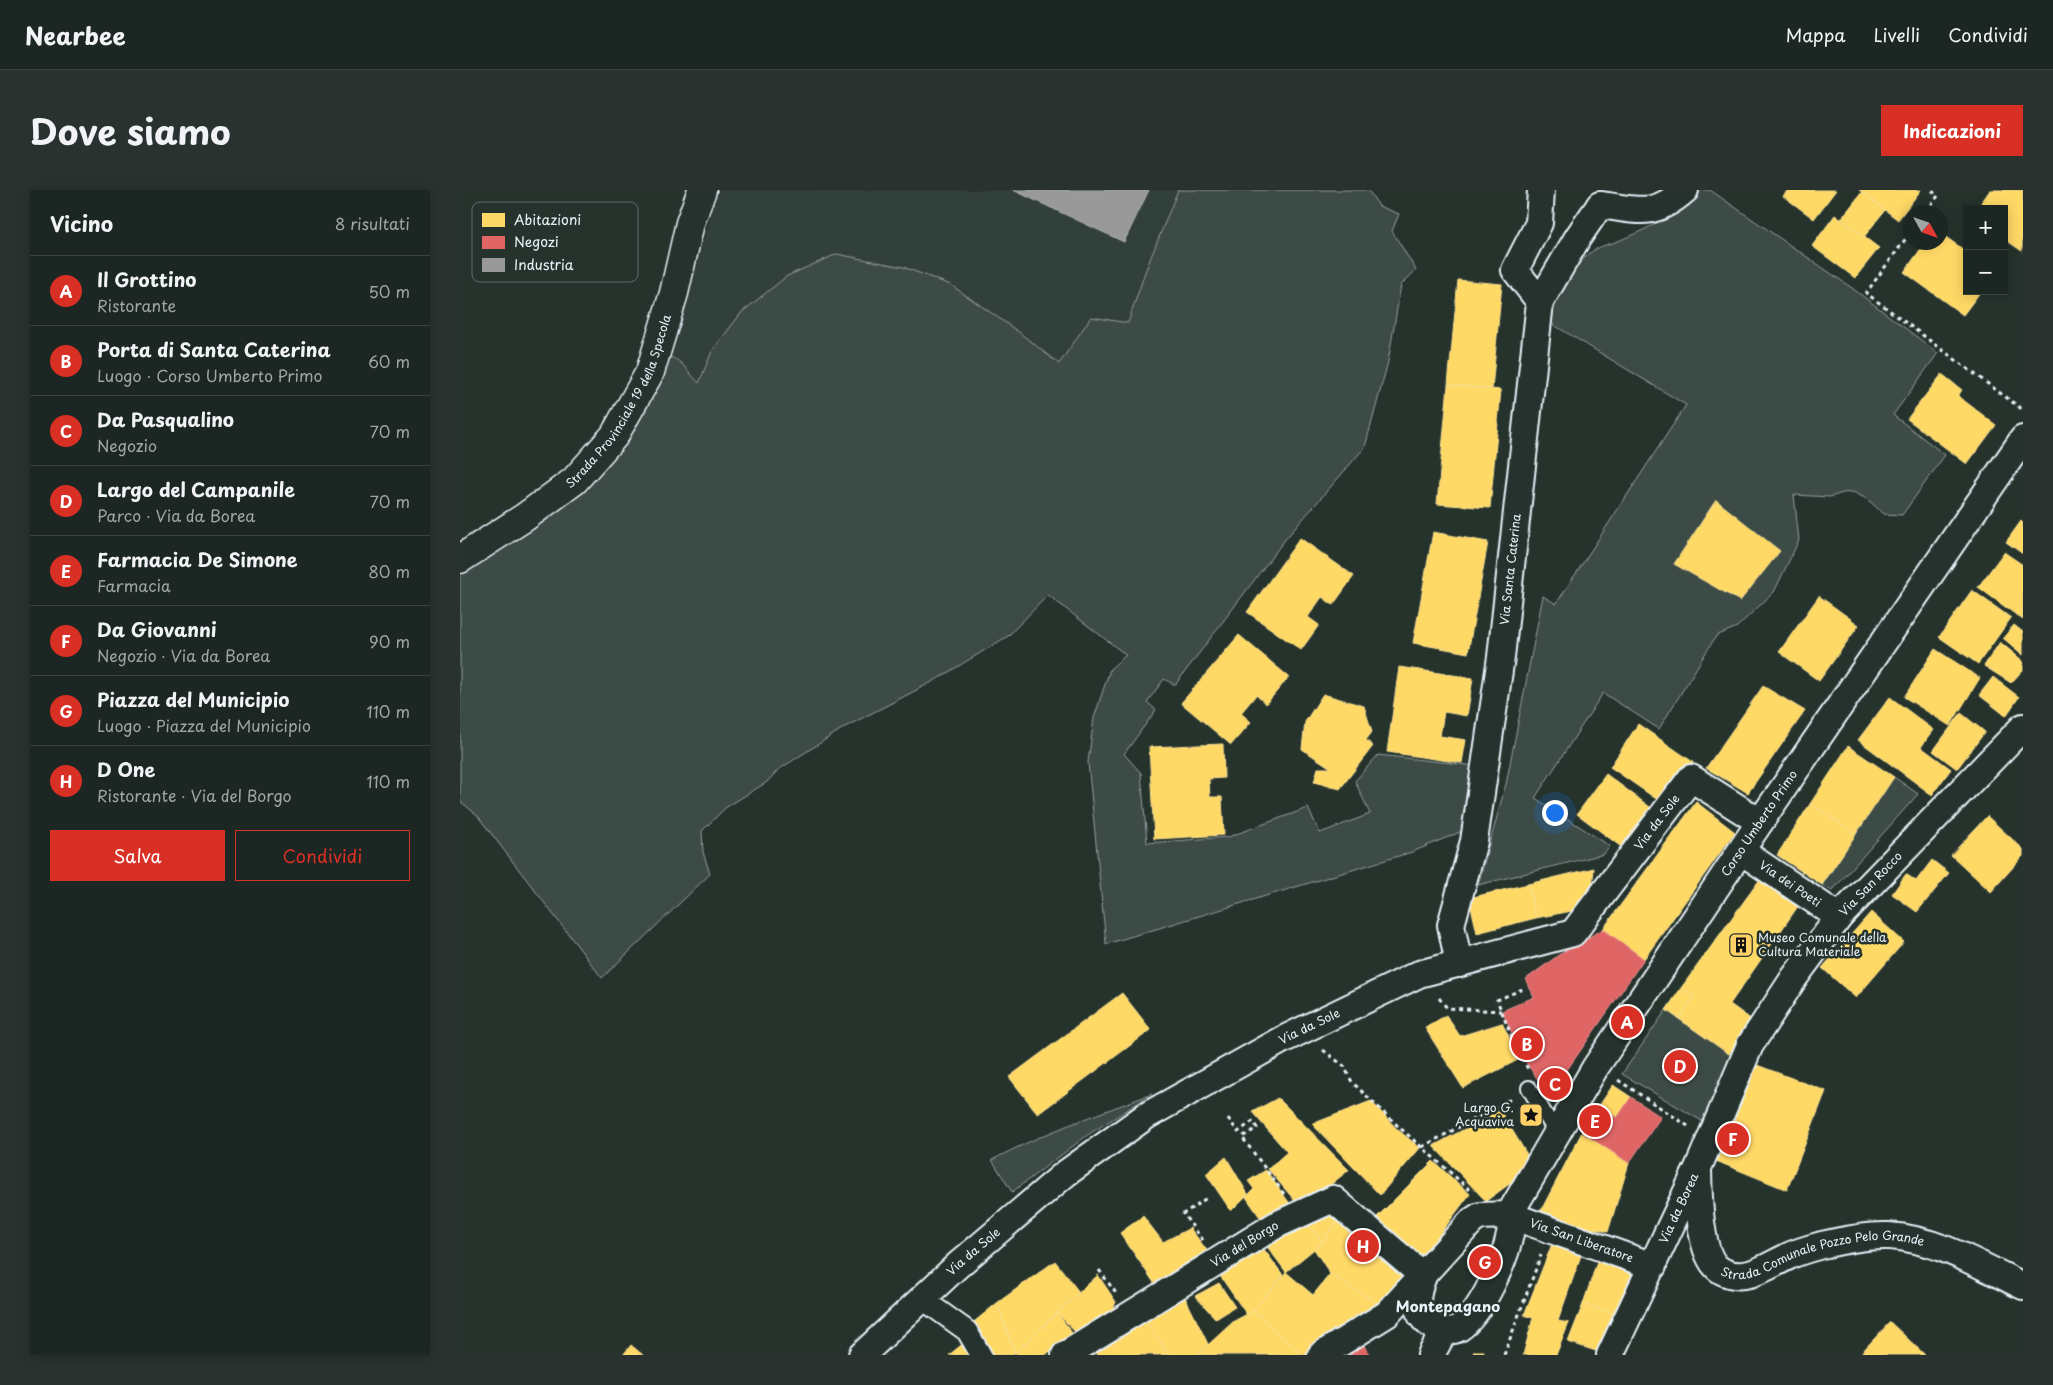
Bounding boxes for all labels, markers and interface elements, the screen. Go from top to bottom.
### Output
text: Nearbee [25,17,126,53]
text: Mappa [1786,21,1846,48]
text: Livelli [1874,21,1920,48]
text: Condividi [1948,21,2028,48]
text: Dove siamo [30,104,231,157]
button: Indicazioni [1881,105,2023,156]
legend [472,202,638,282]
north arrow [1903,205,1948,250]
map controls [1963,205,2008,295]
button: + [1963,205,2008,250]
text: Vicino [50,207,113,239]
text: Abitazioni [514,209,581,230]
text: 8 risultati [335,211,410,235]
text: Negozi [514,231,559,252]
button: − [1963,250,2008,295]
text: Industria [514,254,574,275]
text: Il Grottino [97,265,197,293]
text: A [60,279,72,303]
text: 50 m [369,279,410,303]
text: Ristorante [97,293,176,317]
street label: Strada Provinciale 19 della Specola [562,311,675,492]
text: Porta di Santa Caterina [97,335,331,363]
text: B [61,349,71,373]
text: 60 m [368,349,410,373]
text: Luogo · Corso Umberto Primo [97,363,322,387]
text: Da Pasqualino [97,405,234,433]
text: C [60,419,72,443]
text: 70 m [370,419,410,443]
text: Negozio [97,433,157,457]
text: Largo del Campanile [97,475,295,503]
text: D [60,489,72,513]
text: 70 m [370,489,410,513]
text: Parco · Via da Borea [97,503,255,527]
street label: Via Santa Caterina [1495,512,1525,626]
text: Farmacia De Simone [97,545,298,573]
text: E [61,559,71,583]
text: 80 m [368,559,410,583]
text: Farmacia [97,573,171,597]
text: Da Giovanni [97,615,217,643]
text: F [61,629,71,653]
text: 90 m [369,629,410,653]
text: Negozio · Via da Borea [97,643,270,667]
text: Piazza del Municipio [97,685,289,713]
text: G [59,699,73,723]
text: 110 m [367,699,410,723]
text: Luogo · Piazza del Municipio [97,713,311,737]
text: D One [97,755,155,783]
street label: Corso Umberto Primo [1716,766,1801,880]
text: H [60,769,72,793]
text: 110 m [367,769,410,793]
text: Ristorante · Via del Borgo [97,783,292,807]
street label: Via da Sole [1629,790,1684,853]
your location [1542,800,1568,826]
button: Salva [50,830,225,881]
button: Condividi [235,830,410,881]
street label: Via San Rocco [1835,847,1906,920]
street label: Via dei Poeti [1756,856,1825,911]
place label: Museo Comunale della Cultura Materiale [1758,928,1887,960]
building icon: Museo Comunale della Cultura Materiale [1728,932,1754,958]
street label: Via da Sole [1276,1003,1343,1048]
pin: A [1611,1003,1643,1041]
pin: B [1511,1025,1543,1063]
pin: D [1664,1047,1696,1085]
pin: C [1539,1065,1571,1103]
place label: Largo G. Acquaviva [1455,1098,1514,1130]
place icon: Largo G. Acquaviva [1518,1102,1544,1128]
pin: E [1579,1102,1611,1140]
pin: F [1717,1120,1749,1158]
street label: Via da Borea [1654,1169,1703,1246]
street label: Via San Liberatore [1527,1213,1636,1266]
street label: Via del Borgo [1207,1216,1282,1271]
street label: Via da Sole [942,1223,1004,1279]
street label: Strada Comunale Pozzo Pelo Grande [1718,1226,1927,1284]
pin: H [1347,1227,1379,1265]
pin: G [1469,1243,1501,1281]
district label: Montepagano [1396,1294,1500,1317]

